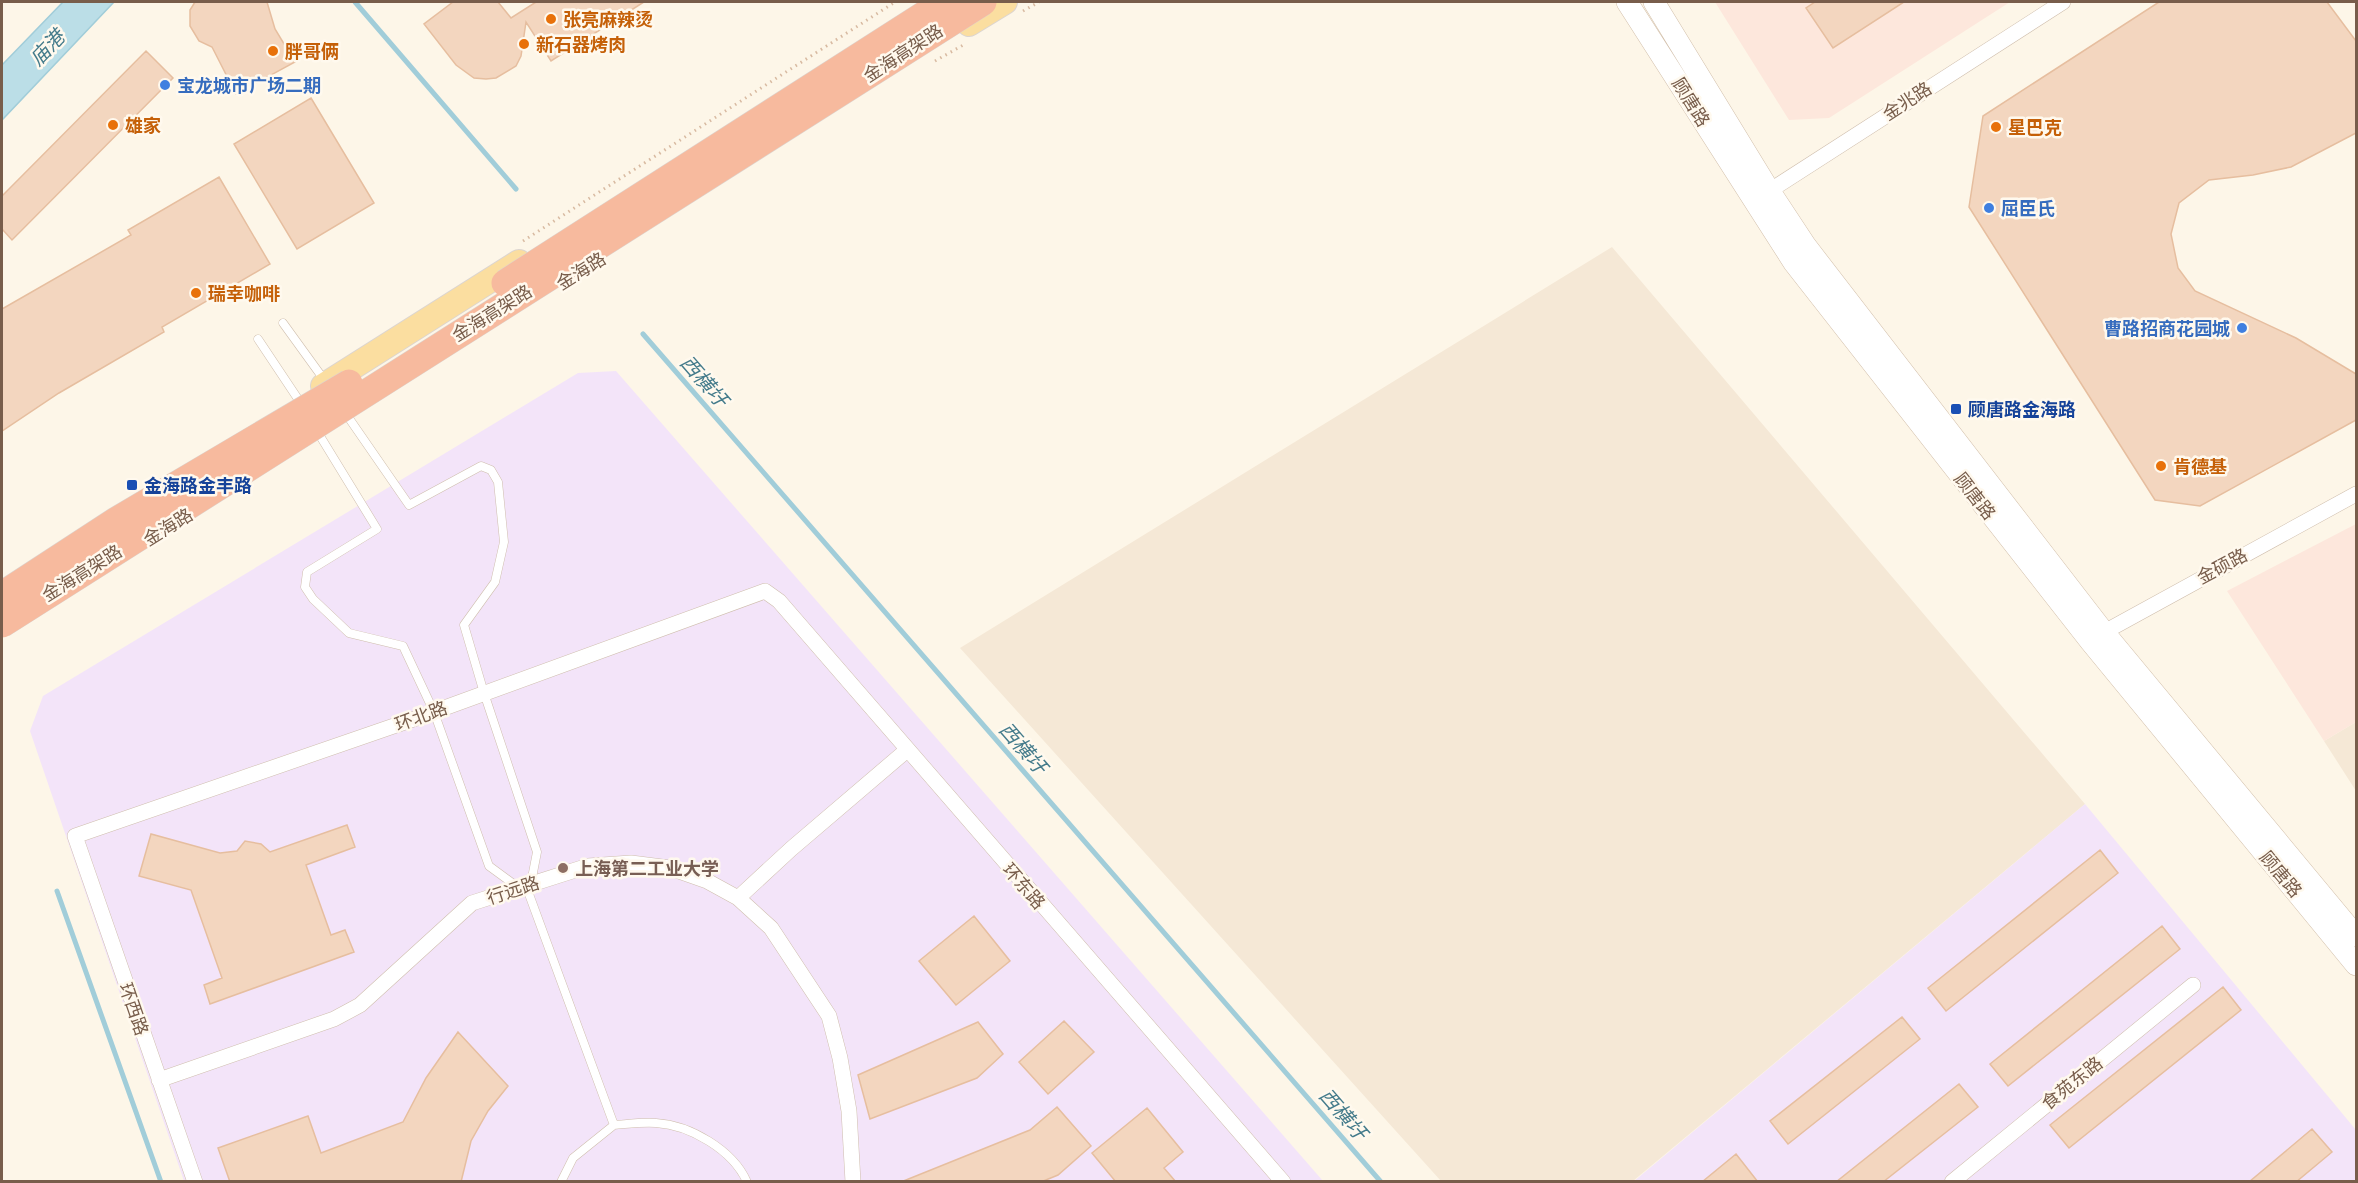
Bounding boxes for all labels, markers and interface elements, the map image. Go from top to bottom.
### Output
place label: 张亮麻辣烫 [563,9,653,30]
marker: 张亮麻辣烫 [544,12,558,26]
street label: 金海高架路 [860,20,946,86]
water label: 庙港 [24,23,72,71]
place label: 新石器烤肉 [536,34,626,55]
marker: 新石器烤肉 [517,37,531,51]
place label: 胖哥俩 [285,41,339,62]
marker: 胖哥俩 [266,44,280,58]
street label: 顾唐路 [1668,74,1714,130]
place label: 宝龙城市广场二期 [177,75,321,96]
street label: 金兆路 [1879,77,1935,125]
marker: 宝龙城市广场二期 [158,78,172,92]
place label: 雄家 [125,115,161,136]
place label: 星巴克 [2008,117,2062,138]
marker: 雄家 [106,118,120,132]
marker: 星巴克 [1989,120,2003,134]
place label: 屈臣氏 [2001,198,2055,219]
marker: 屈臣氏 [1982,201,1996,215]
street label: 金海路 [553,248,609,294]
street label: 金海高架路 [448,280,536,346]
place label: 瑞幸咖啡 [208,283,280,304]
marker: 瑞幸咖啡 [189,286,203,300]
place label: 曹路招商花园城 [2104,318,2230,339]
marker: 曹路招商花园城 [2235,321,2249,335]
water label: 西横圩 [675,350,735,414]
place label: 顾唐路金海路 [1968,399,2076,420]
marker: 顾唐路金海路 [1949,402,1963,416]
place label: 肯德基 [2173,456,2227,477]
marker: 肯德基 [2154,459,2168,473]
street label: 顾唐路 [1950,468,2000,524]
place label: 金海路金丰路 [144,475,252,496]
marker: 金海路金丰路 [125,478,139,492]
street label: 金海路 [140,504,196,550]
street label: 金海高架路 [38,540,126,606]
street label: 金硕路 [2193,544,2251,588]
street label: 环北路 [392,697,450,735]
water label: 西横圩 [994,717,1054,781]
street label: 顾唐路 [2256,847,2306,901]
place label: 上海第二工业大学 [575,858,719,879]
street label: 环东路 [998,859,1050,913]
marker: 上海第二工业大学 [556,861,570,875]
street label: 行远路 [484,872,542,908]
street label: 环西路 [115,980,153,1038]
street label: 食苑东路 [2037,1052,2107,1114]
water label: 西横圩 [1314,1083,1374,1147]

